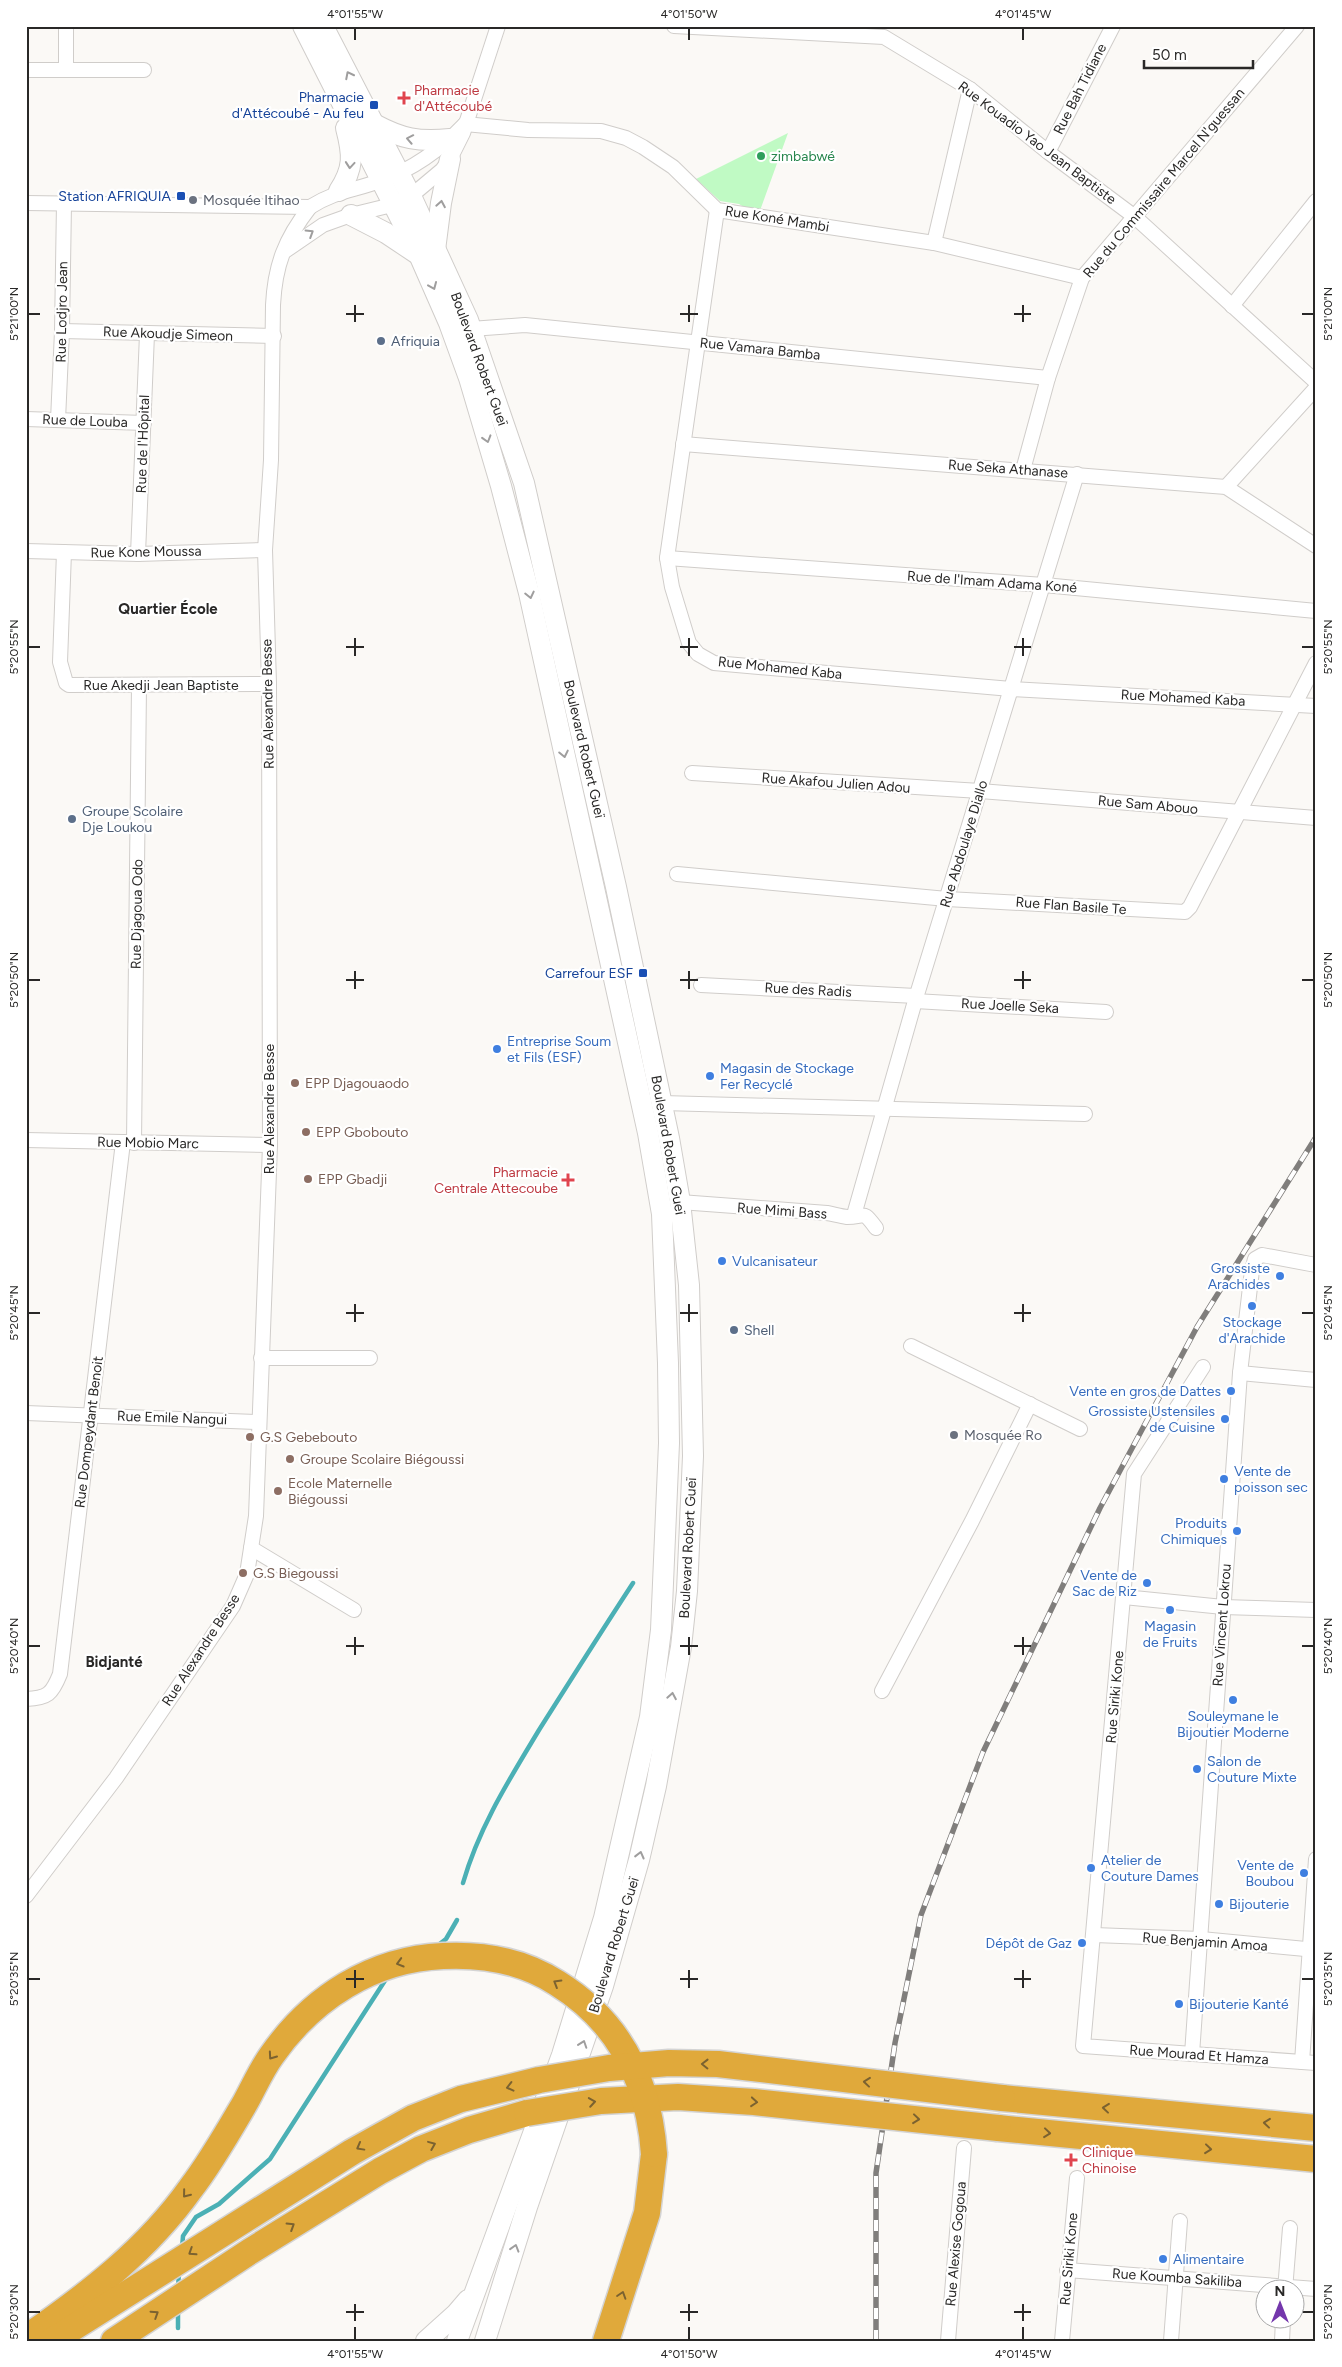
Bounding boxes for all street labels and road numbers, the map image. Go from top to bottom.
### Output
street label: Rue Bah Tidiane [1050,40,1110,137]
street label: Rue Kouadio Yao Jean Baptiste [955,78,1120,208]
street label: Rue du Commissaire Marcel N'guessan [1080,85,1249,281]
street label: Rue Koné Mambi [724,202,830,236]
street label: Rue Lodjro Jean [53,261,71,363]
street label: Boulevard Robert Gueï [447,290,511,429]
street label: Rue Akoudje Simeon [103,323,234,345]
street label: Rue Vamara Bamba [699,334,821,364]
street label: Rue de l'Hôpital [133,394,153,494]
street label: Rue de Louba [42,411,128,431]
street label: Rue Seka Athanase [948,456,1069,482]
street label: Rue Kone Moussa [90,543,202,561]
street label: Rue de l'Imam Adama Koné [906,568,1078,596]
street label: Rue Alexandre Besse [258,638,278,769]
street label: Rue Mohamed Kaba [717,653,843,683]
street label: Rue Akedji Jean Baptiste [83,677,239,694]
street label: Boulevard Robert Gueï [560,678,608,820]
street label: Rue Mohamed Kaba [1120,686,1246,710]
street label: Rue Akafou Julien Adou [761,769,911,797]
street label: Rue Abdoulaye Diallo [937,778,991,910]
street label: Rue Sam Abouo [1097,792,1199,818]
street label: Rue Djagoua Odo [128,859,146,969]
street label: Rue Flan Basile Te [1015,894,1127,918]
street label: Rue des Radis [764,979,852,1001]
street label: Rue Joelle Seka [961,995,1059,1017]
street label: Rue Alexandre Besse [261,1044,278,1174]
street label: Boulevard Robert Gueï [647,1074,689,1217]
street label: Rue Mobio Marc [97,1134,200,1152]
street label: Rue Mimi Bass [736,1199,828,1223]
street label: Rue Dompeydant Benoit [71,1355,107,1509]
street label: Rue Emile Nangui [117,1408,227,1428]
street label: Boulevard Robert Gueï [676,1476,700,1619]
street label: Rue Vincent Lokrou [1209,1563,1235,1687]
street label: Rue Alexandre Besse [158,1590,244,1709]
street label: Rue Siriki Kone [1102,1650,1128,1744]
street label: Boulevard Robert Gueï [585,1874,643,2015]
street label: Rue Benjamin Amoa [1142,1929,1268,1955]
street label: Rue Mourad Et Hamza [1129,2042,1269,2068]
street label: Rue Alexise Gogoua [942,2181,970,2307]
street label: Rue Siriki Kone [1056,2212,1082,2306]
street label: Rue Koumba Sakiliba [1111,2265,1243,2291]

